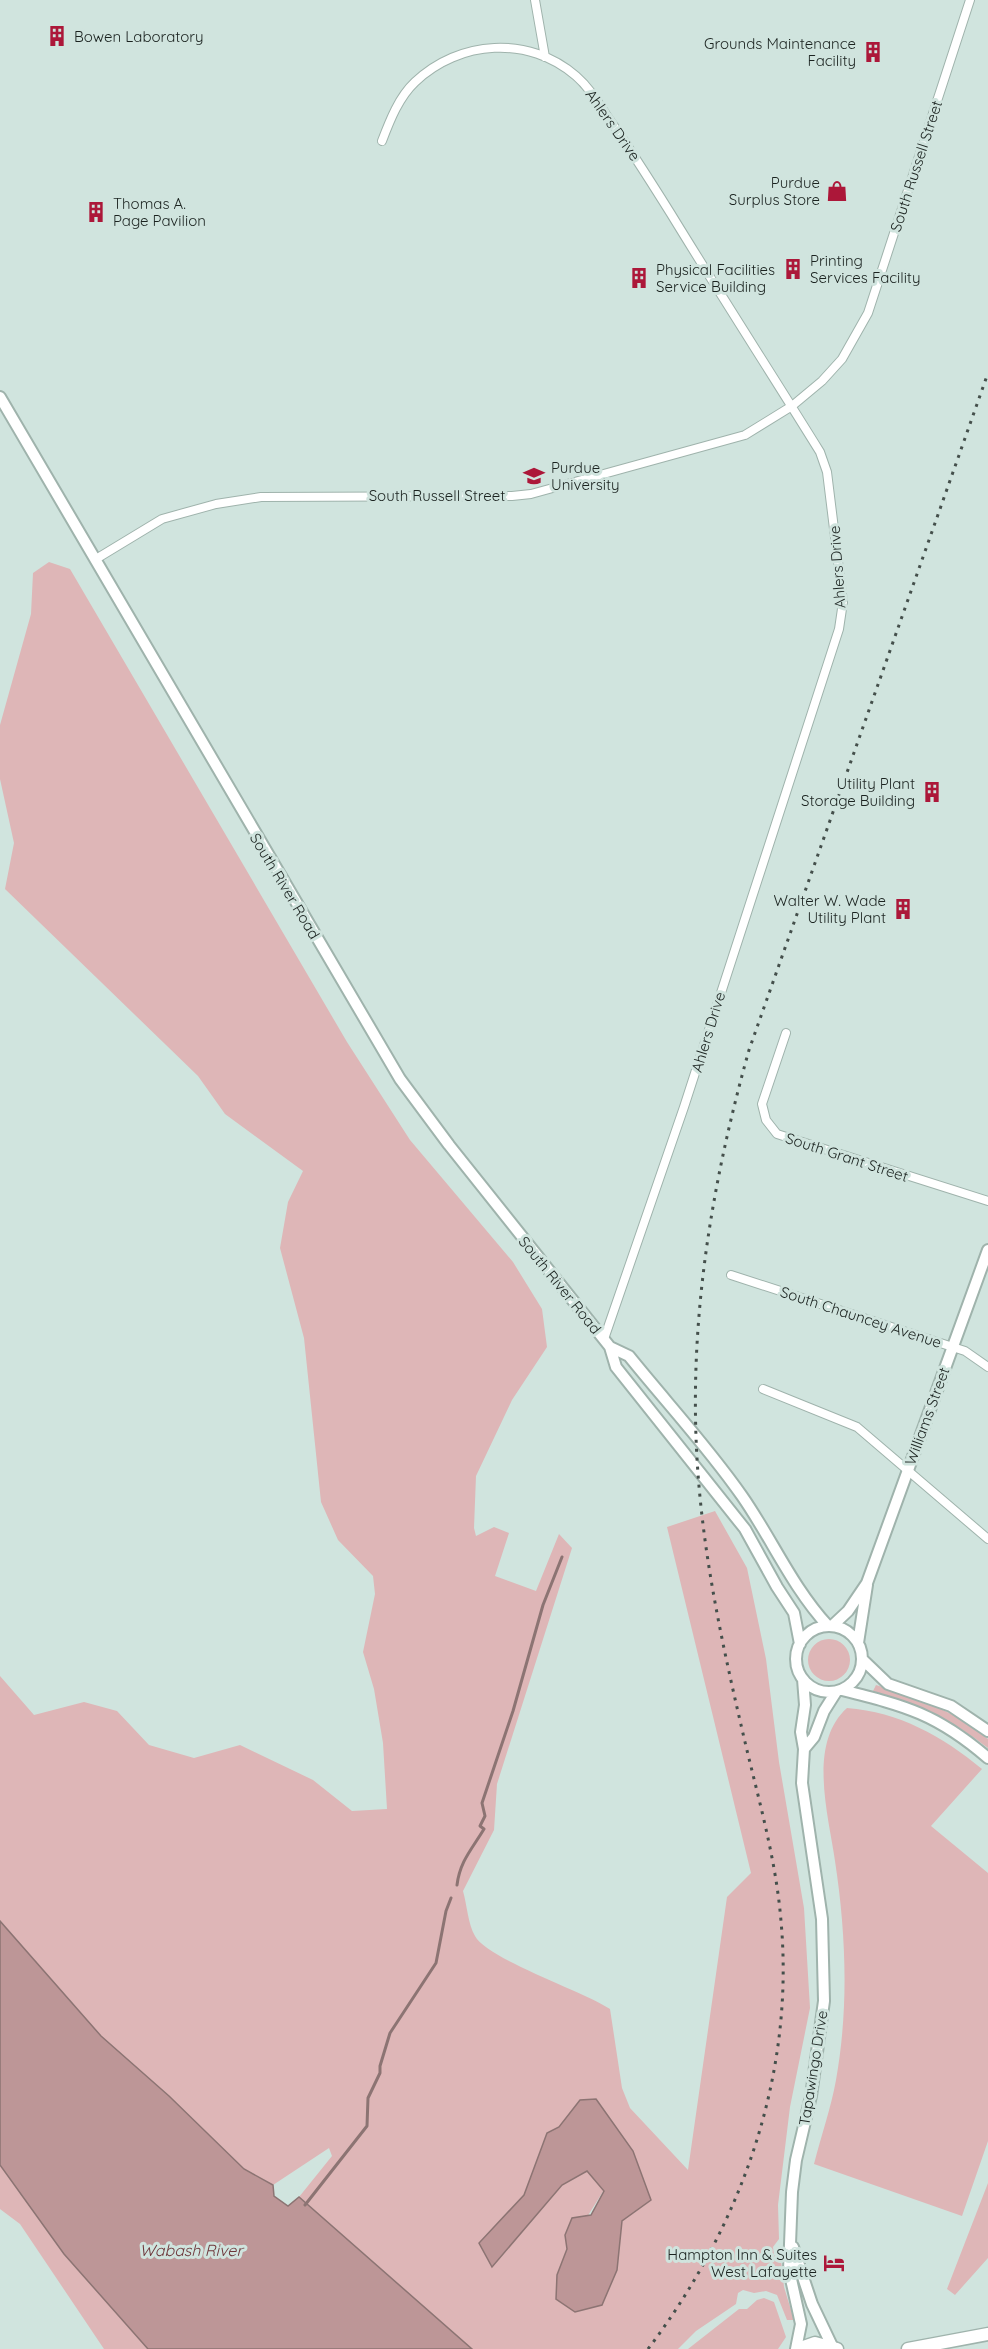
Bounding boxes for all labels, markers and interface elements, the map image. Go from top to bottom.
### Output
building icon: Bowen Laboratory [45,24,69,48]
place label: Bowen Laboratory [74,27,204,46]
place label: Grounds Maintenance Facility [704,34,856,70]
building icon: Grounds Maintenance Facility [861,40,885,64]
street label: Ahlers Drive [581,86,645,164]
street label: South Russell Street [886,98,946,234]
place label: Purdue Surplus Store [729,173,820,209]
shop icon: Purdue Surplus Store [825,179,849,203]
place label: Thomas A. Page Pavilion [113,194,206,230]
building icon: Thomas A. Page Pavilion [84,200,108,224]
place label: Printing Services Facility [810,251,920,287]
building icon: Printing Services Facility [781,257,805,281]
place label: Physical Facilities Service Building [656,260,775,296]
building icon: Physical Facilities Service Building [627,266,651,290]
place label: Purdue University [551,458,620,494]
school or university icon: Purdue University [522,464,546,488]
street label: South Russell Street [369,486,505,505]
street label: Ahlers Drive [825,525,849,609]
place label: Utility Plant Storage Building [801,774,915,810]
building icon: Utility Plant Storage Building [920,780,944,804]
street label: South River Road [246,830,324,942]
place label: Walter W. Wade Utility Plant [773,891,886,927]
building icon: Walter W. Wade Utility Plant [891,897,915,921]
street label: Ahlers Drive [687,990,729,1074]
street label: South Grant Street [783,1128,911,1186]
street label: South River Road [515,1232,605,1338]
street label: South Chauncey Avenue [778,1282,944,1352]
street label: Williams Street [901,1364,953,1468]
street label: Tapawingo Drive [795,2009,831,2127]
water label: Wabash River [139,2240,244,2260]
place label: Hampton Inn & Suites West Lafayette [667,2245,817,2281]
hotel icon: Hampton Inn & Suites West Lafayette [822,2251,846,2275]

